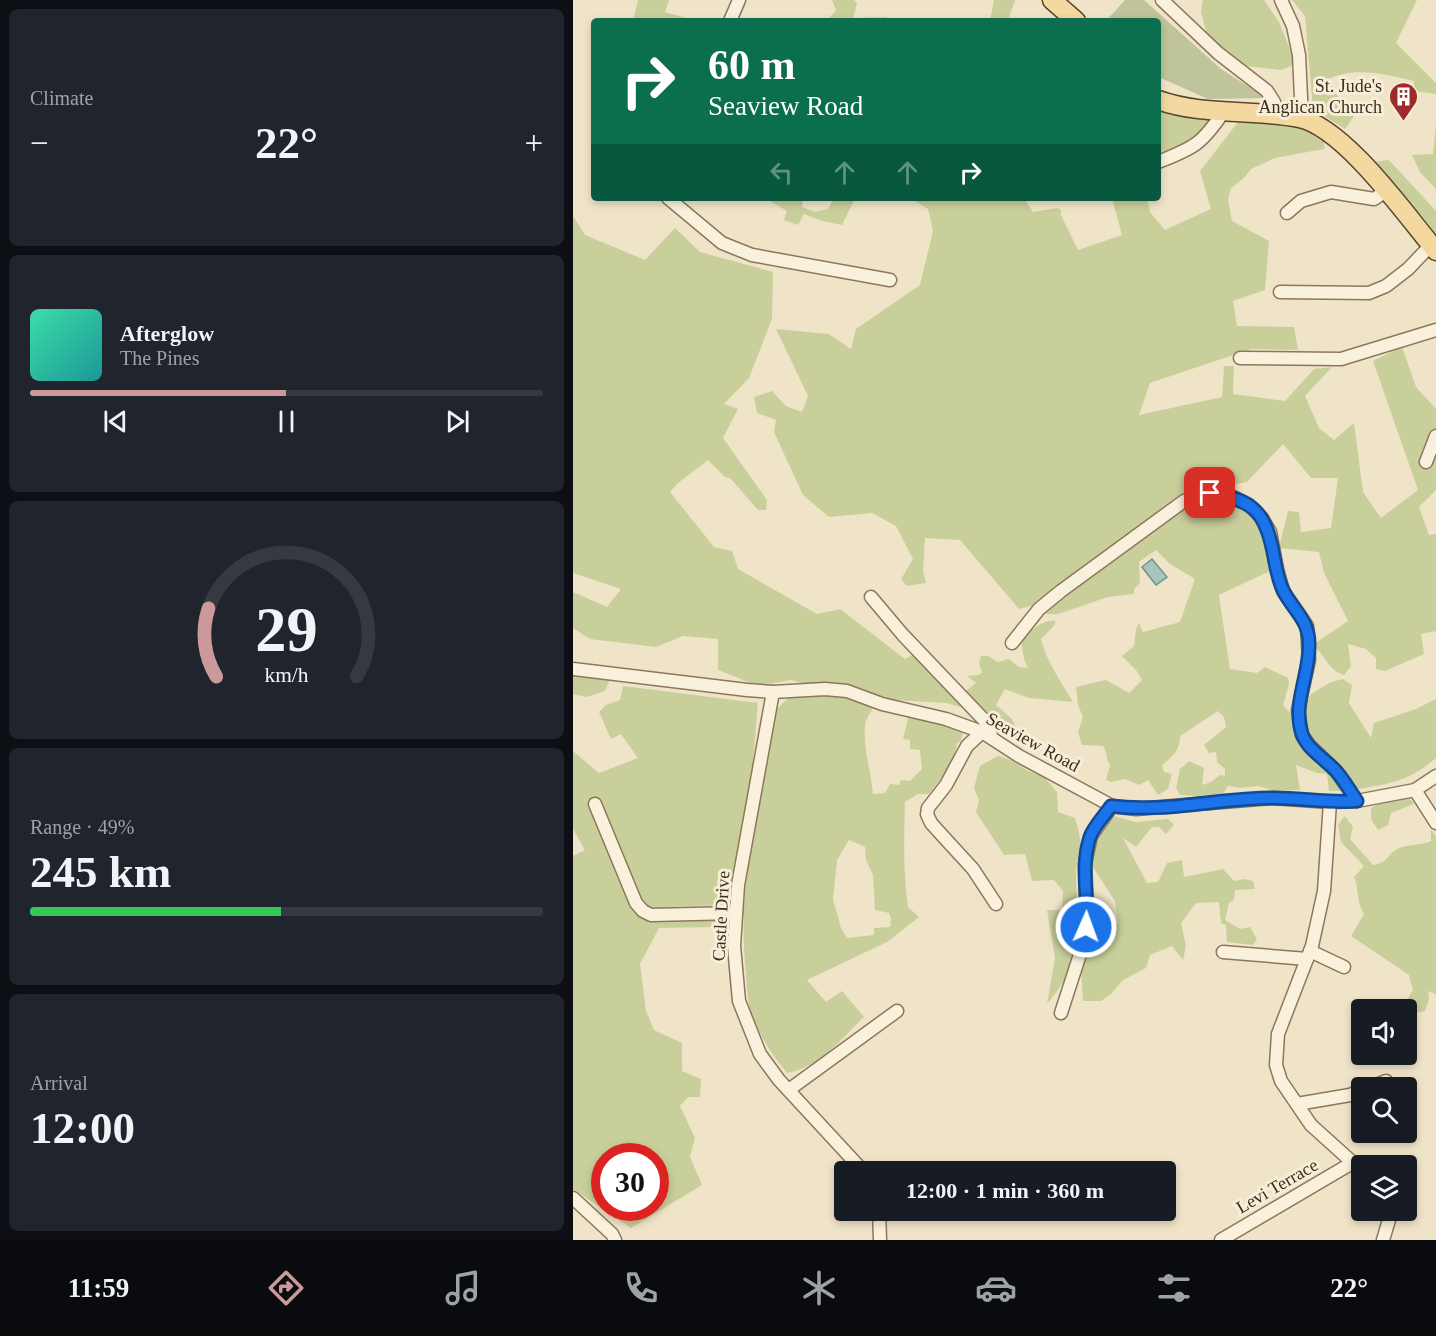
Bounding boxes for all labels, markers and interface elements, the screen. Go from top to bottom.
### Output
icon: right [609,42,687,120]
text: 60 m [708,42,796,88]
place label: St. Jude's Anglican Church [1259,76,1382,117]
building icon: St. Jude's Anglican Church [1387,80,1419,122]
text: Climate [30,87,93,109]
text: Seaview Road [708,91,863,121]
text: 22° [255,118,318,168]
text: − [30,125,49,161]
text: + [524,125,543,161]
icon: left [765,156,798,189]
icon: ahead [828,156,861,189]
icon: ahead [891,156,924,189]
icon: right [954,156,987,189]
text: Afterglow [120,321,214,346]
text: The Pines [120,347,199,369]
icon: previous [99,405,132,438]
icon: pause [270,405,303,438]
icon: next [441,405,474,438]
pin [1184,467,1235,518]
icon: arrive [1193,476,1226,509]
text: 29 [255,595,318,664]
text: km/h [264,663,309,687]
street label: Seaview Road [983,708,1083,776]
text: Range · 49% [30,816,134,838]
text: 245 km [30,847,171,897]
street label: Castle Drive [709,870,733,962]
position arrow [1054,895,1118,959]
map controls [1351,999,1417,1221]
button: sound [1351,999,1417,1065]
text: Arrival [30,1072,88,1094]
button: search [1351,1077,1417,1143]
text: 12:00 [30,1103,135,1153]
speed limit sign: 30 [591,1143,669,1221]
street label: Levi Terrace [1233,1155,1321,1217]
button: layers [1351,1155,1417,1221]
text: 12:00 · 1 min · 360 m [906,1178,1104,1203]
icon: directions [265,1267,307,1309]
icon: music [442,1267,484,1309]
icon: phone [620,1267,662,1309]
icon: climate [798,1267,840,1309]
icon: car [975,1267,1017,1309]
icon: filters [1153,1267,1195,1309]
text: 11:59 [68,1273,129,1303]
text: 22° [1330,1273,1368,1303]

